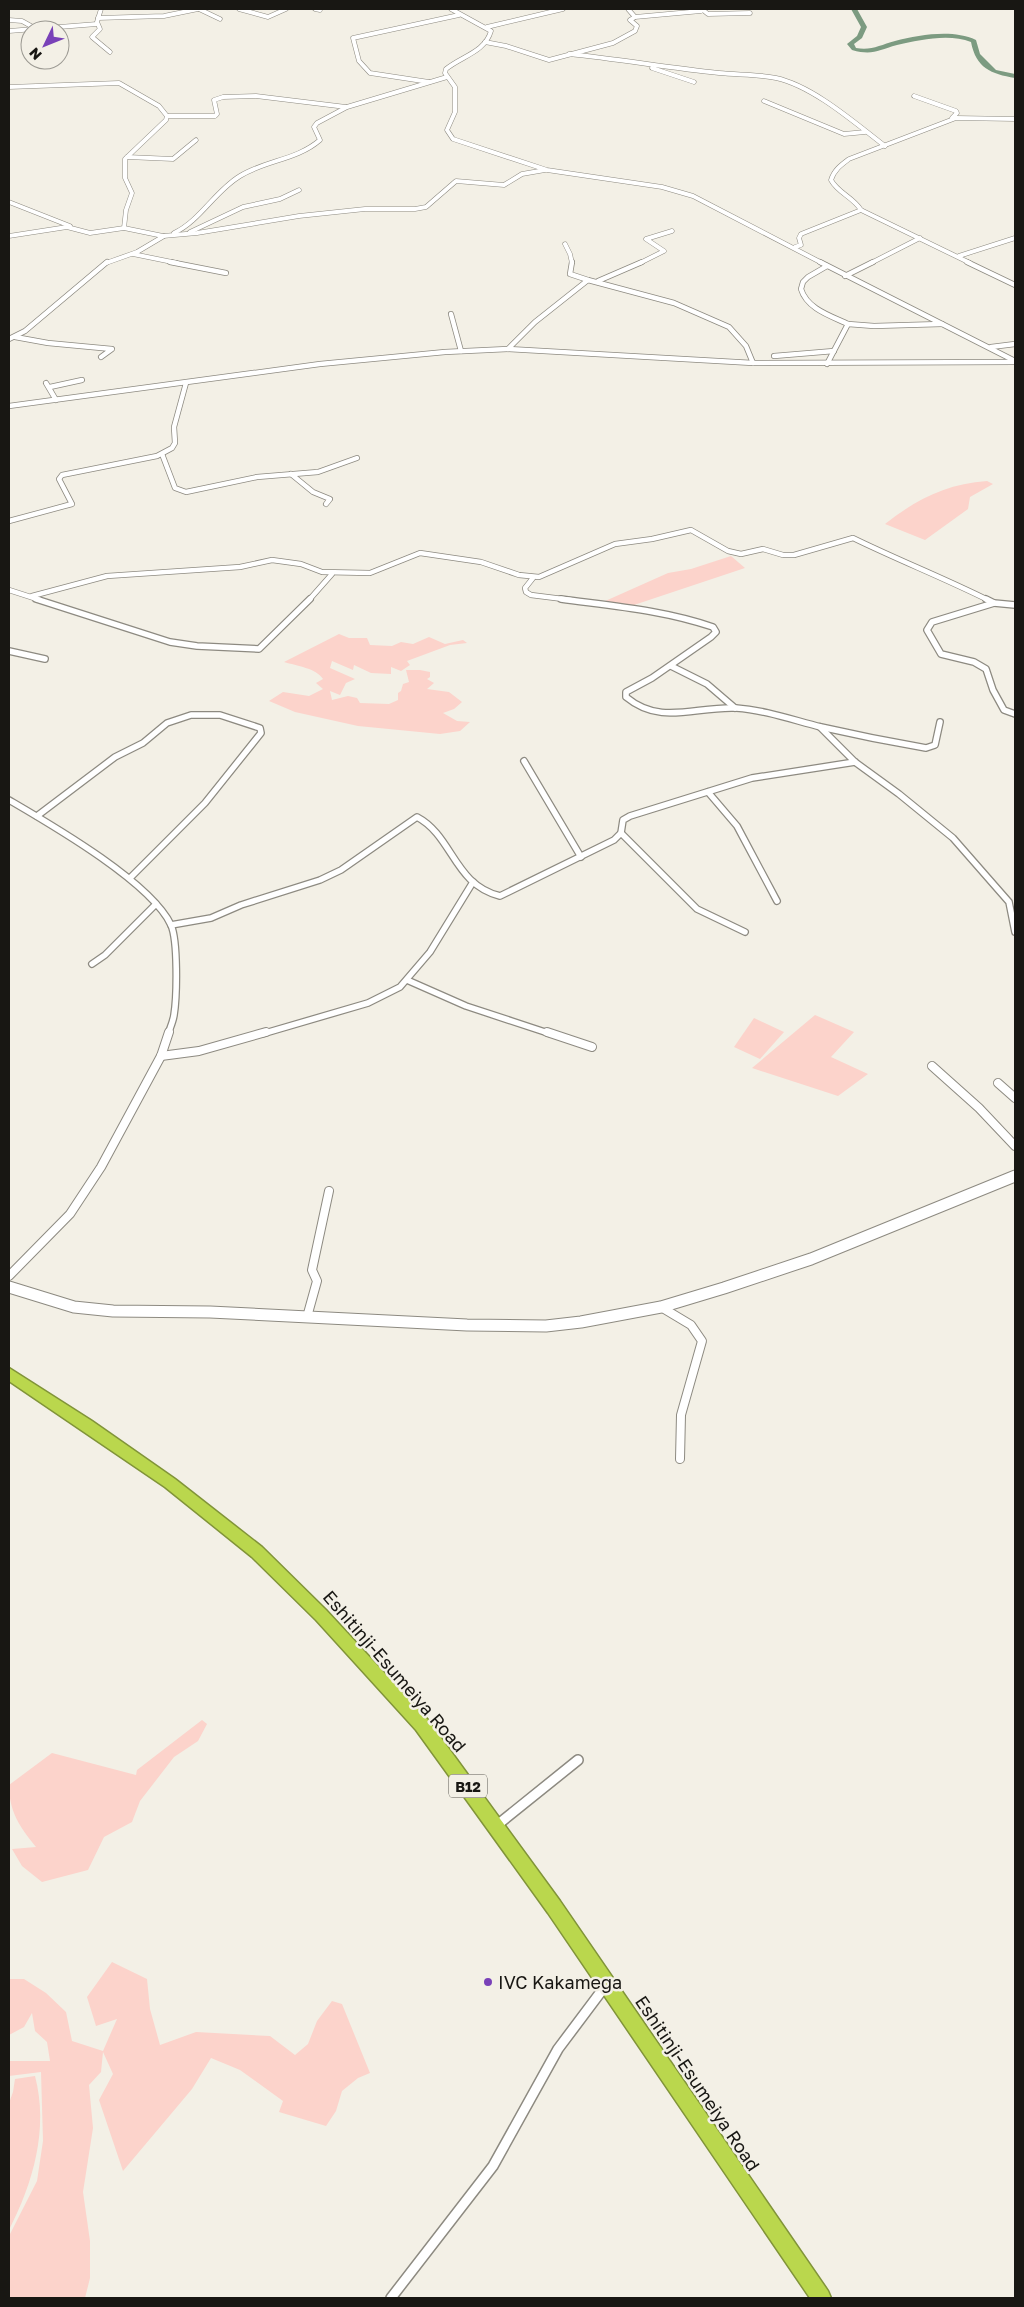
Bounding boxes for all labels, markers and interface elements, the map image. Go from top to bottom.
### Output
north arrow [20,20,70,70]
text: N [25,45,45,64]
street label: Eshitinji-Esumeiya Road [319,1586,471,1756]
road number: B12 [449,1774,487,1798]
place label: IVC Kakamega [498,1971,622,1993]
marker: IVC Kakamega [482,1976,494,1988]
street label: Eshitinji-Esumeiya Road [631,1991,765,2175]

